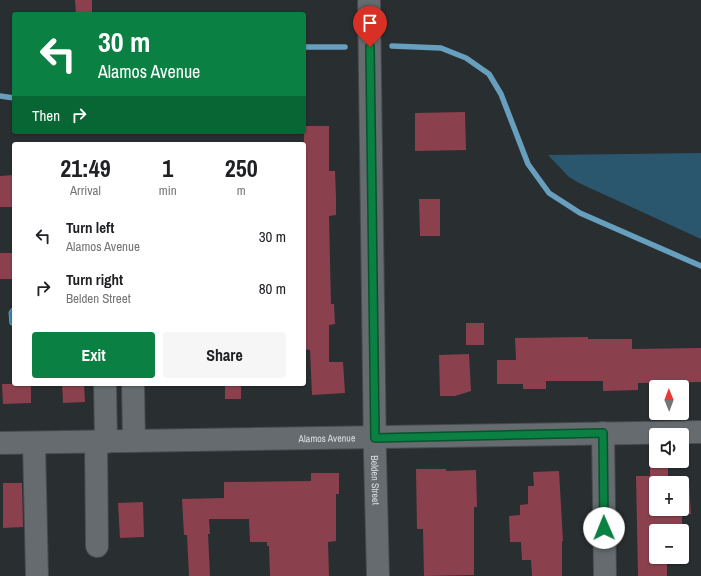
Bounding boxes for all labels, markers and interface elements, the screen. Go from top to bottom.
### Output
pin [353,6,387,47]
icon: arrive [359,12,381,34]
text: 30 m [98,23,150,61]
icon: left [32,28,84,80]
text: Alamos Avenue [98,59,200,84]
icon: right [68,104,90,126]
text: Then [32,105,60,126]
text: 21:49 [60,152,111,184]
text: 1 [162,152,173,184]
text: 250 [225,152,258,184]
text: Arrival [70,182,101,199]
text: min [159,182,177,199]
text: m [237,182,246,199]
text: Turn left [66,217,114,238]
icon: left [32,225,54,247]
text: 30 m [259,226,286,247]
text: Alamos Avenue [66,238,140,255]
text: Turn right [66,269,123,290]
icon: right [32,277,54,299]
text: 80 m [259,278,286,299]
text: Belden Street [66,290,131,307]
button: Exit [32,332,155,378]
button: Share [163,332,286,378]
north arrow [649,380,689,420]
map controls [649,380,689,564]
button: sound [649,428,689,468]
street label: Alamos Avenue [297,431,356,445]
street label: Belden Street [369,455,383,506]
button: + [649,476,689,516]
position arrow [583,507,625,549]
button: − [649,524,689,564]

